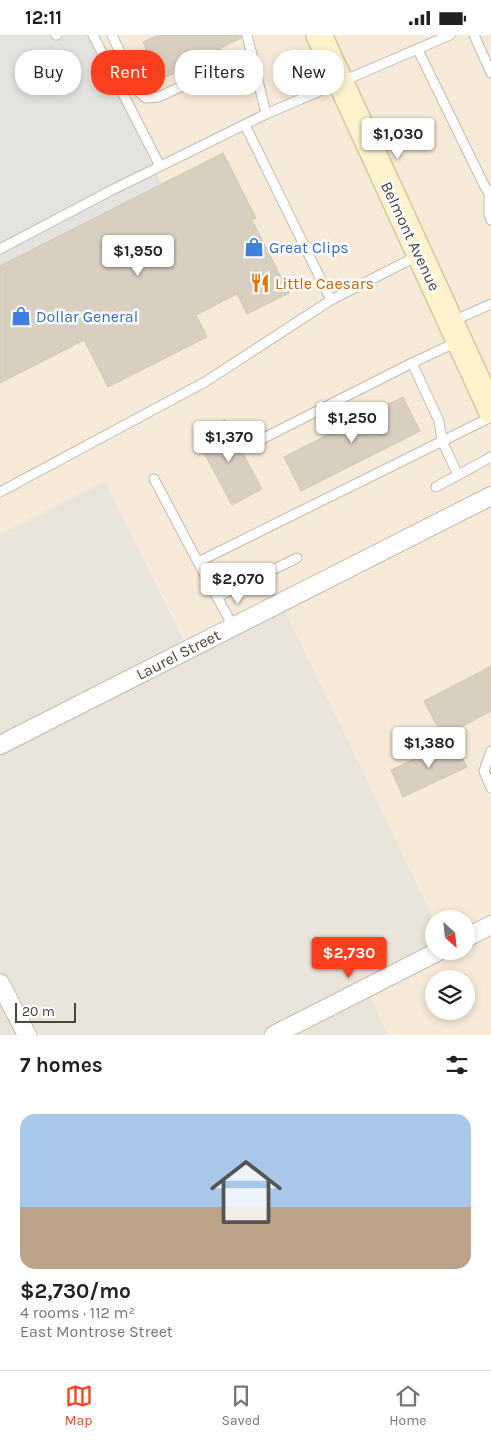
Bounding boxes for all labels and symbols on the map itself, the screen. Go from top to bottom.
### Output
pin: $1,030 [357,117,439,160]
street label: Belmont Avenue [377,179,444,294]
pin: $1,950 [97,235,179,277]
shop icon: Great Clips [243,236,265,258]
place label: Great Clips [269,238,349,257]
restaurant icon: Little Caesars [249,272,271,294]
place label: Little Caesars [275,274,374,293]
shop icon: Dollar General [10,305,32,327]
place label: Dollar General [36,307,138,326]
pin: $1,250 [311,401,393,444]
pin: $1,370 [188,421,270,463]
pin: $2,070 [197,563,279,605]
street label: Laurel Street [133,625,224,684]
pin: $1,380 [388,727,470,769]
north arrow [425,910,475,960]
pin: $2,730 [308,937,390,979]
scale bar [15,1000,76,1023]

